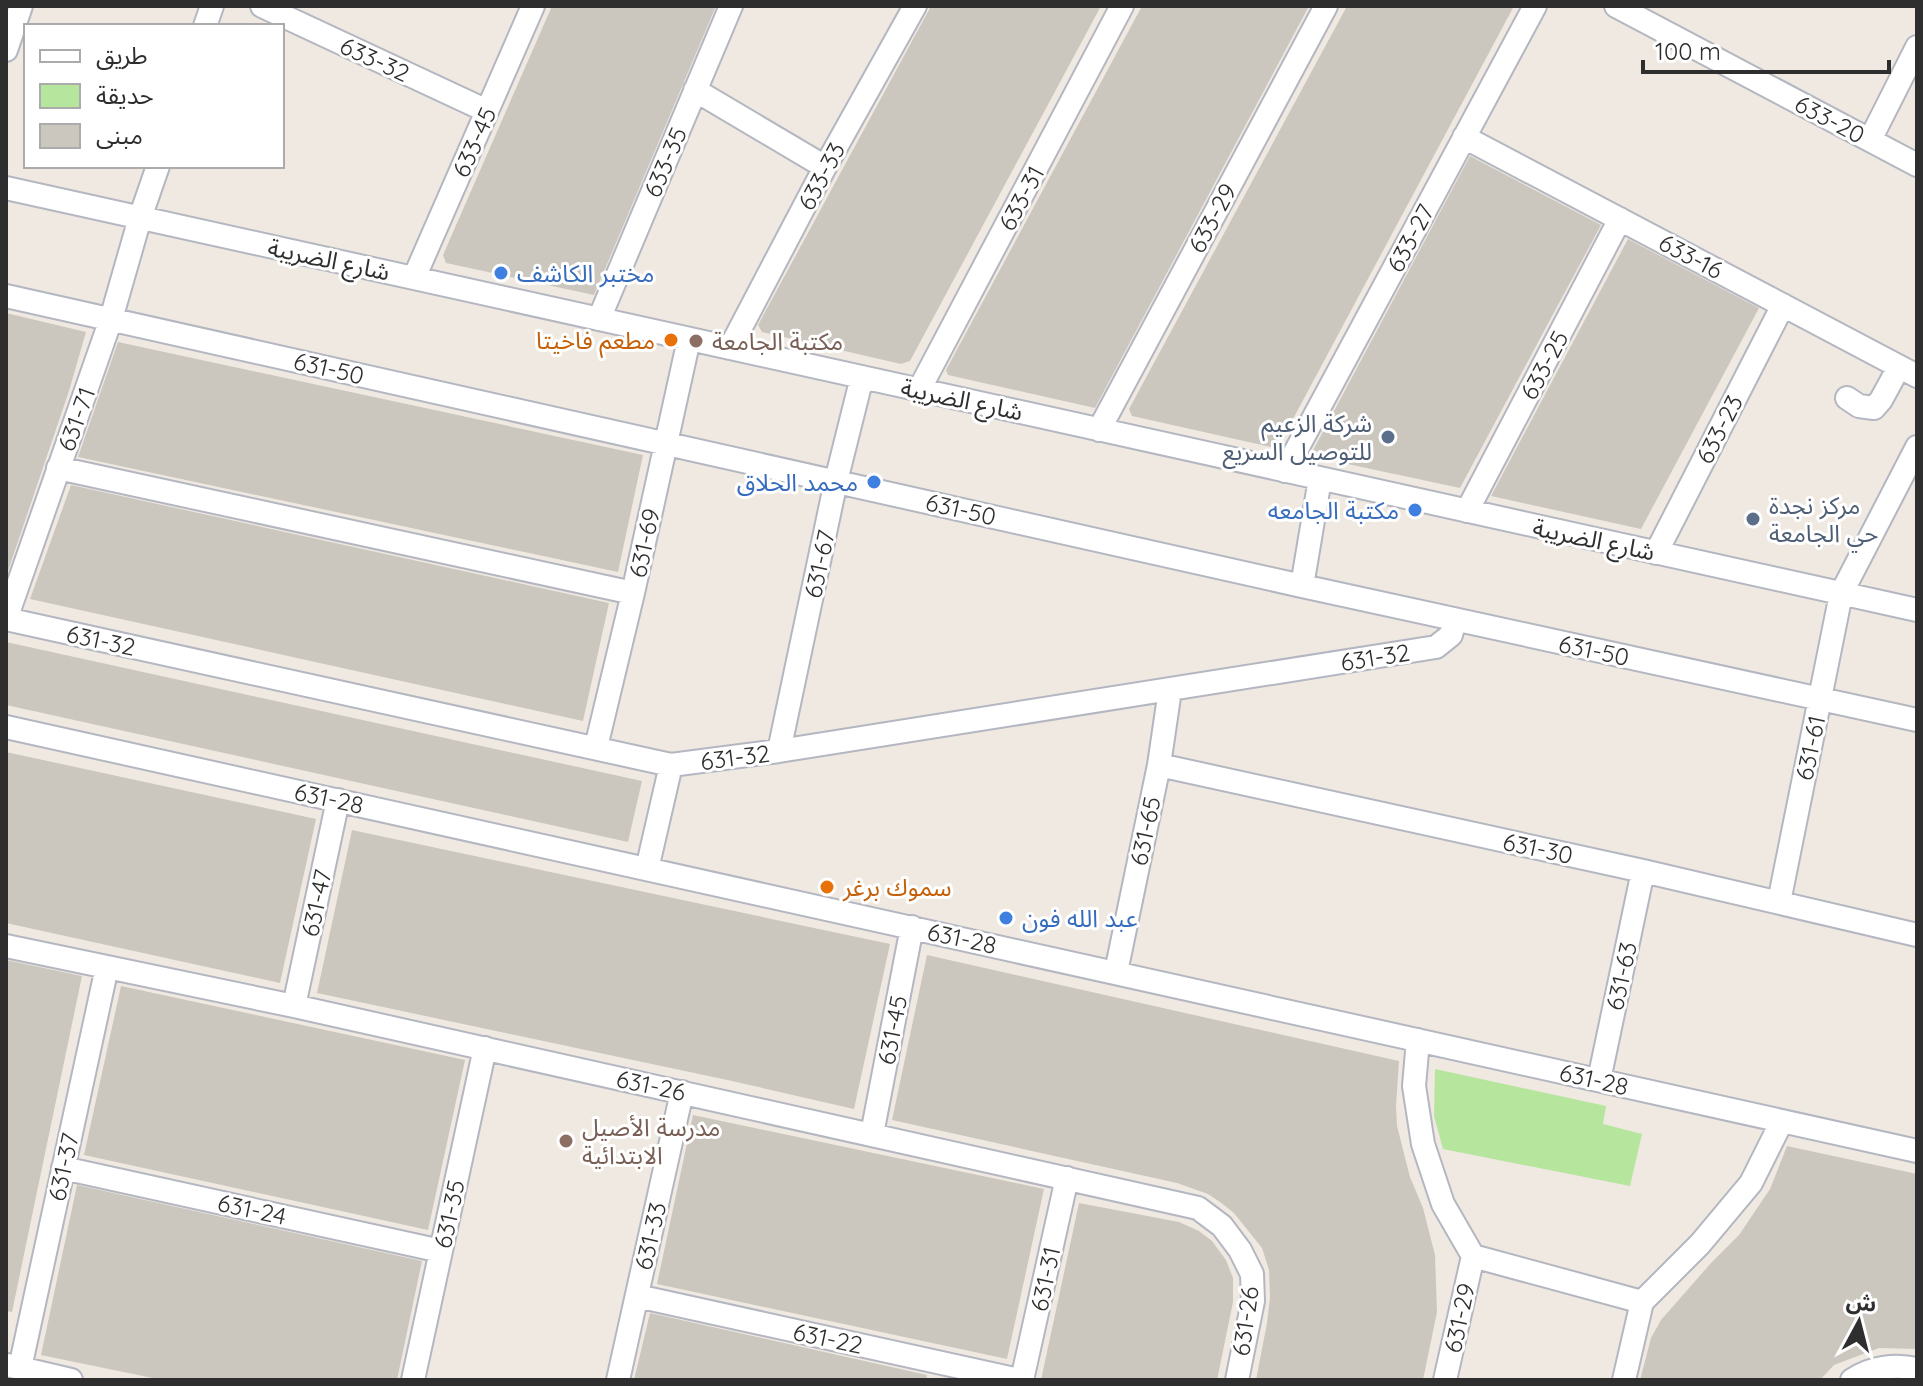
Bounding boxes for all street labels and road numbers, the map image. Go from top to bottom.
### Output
street label: 633-32 [335,30,415,88]
street label: 633-20 [1790,88,1870,150]
street label: 633-45 [445,102,503,182]
street label: 633-35 [637,122,693,202]
street label: 633-33 [791,137,851,215]
street label: 633-31 [992,161,1050,235]
street label: 633-29 [1181,178,1243,258]
street label: 633-27 [1380,199,1440,277]
street label: 633-16 [1654,227,1728,285]
street label: شارع الضريبة [265,231,393,289]
street label: 633-25 [1513,325,1575,405]
street label: 631-50 [291,345,367,391]
street label: شارع الضريبة [898,371,1026,429]
street label: 631-71 [51,383,101,455]
street label: 633-23 [1689,390,1749,468]
street label: 631-50 [923,486,999,532]
street label: 631-69 [622,506,666,580]
street label: شارع الضريبة [1530,511,1658,569]
street label: 631-67 [797,527,841,601]
street label: 631-32 [64,618,138,662]
street label: 631-50 [1556,628,1632,672]
street label: 631-32 [1338,637,1412,677]
street label: 631-61 [1789,713,1831,783]
street label: 631-32 [699,738,771,776]
street label: 631-28 [292,776,366,820]
street label: 631-65 [1123,794,1167,868]
street label: 631-30 [1500,826,1576,870]
street label: 631-47 [294,867,338,939]
street label: 631-28 [925,916,999,960]
street label: 631-63 [1599,939,1643,1013]
street label: 631-45 [871,993,913,1067]
street label: 631-28 [1557,1057,1631,1101]
street label: 631-26 [614,1063,688,1107]
street label: 631-37 [41,1130,85,1204]
street label: 631-35 [427,1177,471,1251]
street label: 631-24 [215,1187,289,1231]
street label: 631-33 [628,1199,672,1273]
street label: 631-31 [1024,1244,1066,1314]
street label: 631-29 [1437,1280,1481,1356]
street label: 631-26 [1225,1284,1265,1358]
street label: 631-22 [790,1316,866,1360]

